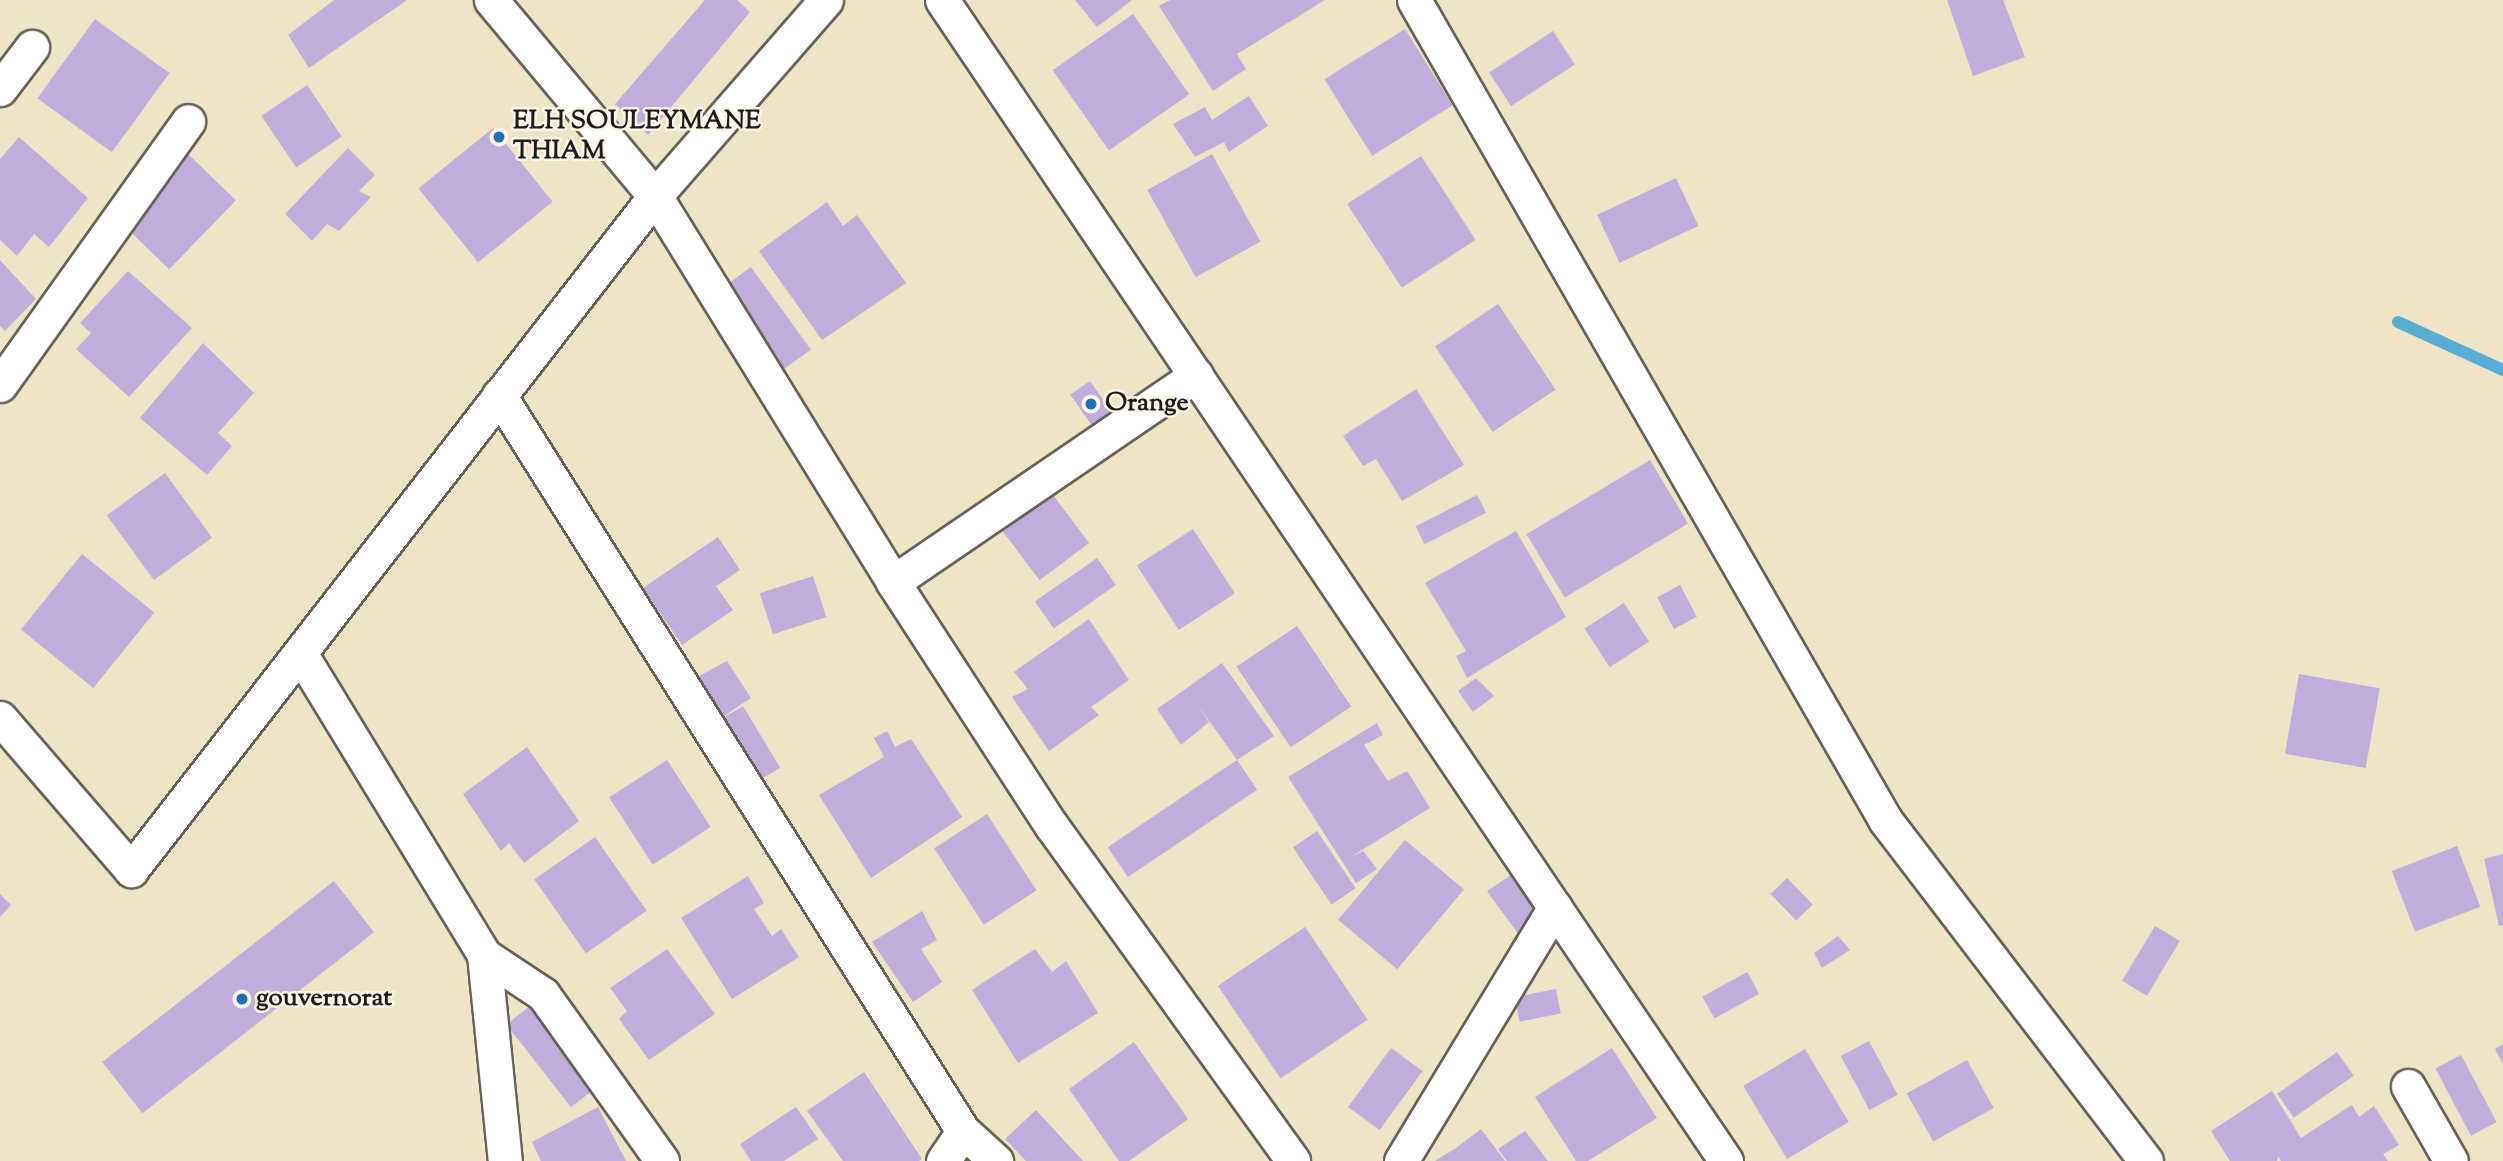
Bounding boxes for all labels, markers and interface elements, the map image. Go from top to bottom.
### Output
place label: ELH SOULEYMANE THIAM [513,106,761,168]
marker: ELH SOULEYMANE THIAM [491,129,507,145]
place label: Orange [1105,388,1189,420]
marker: Orange [1083,396,1099,412]
place label: gouvernorat [256,983,392,1015]
marker: gouvernorat [234,991,250,1007]

